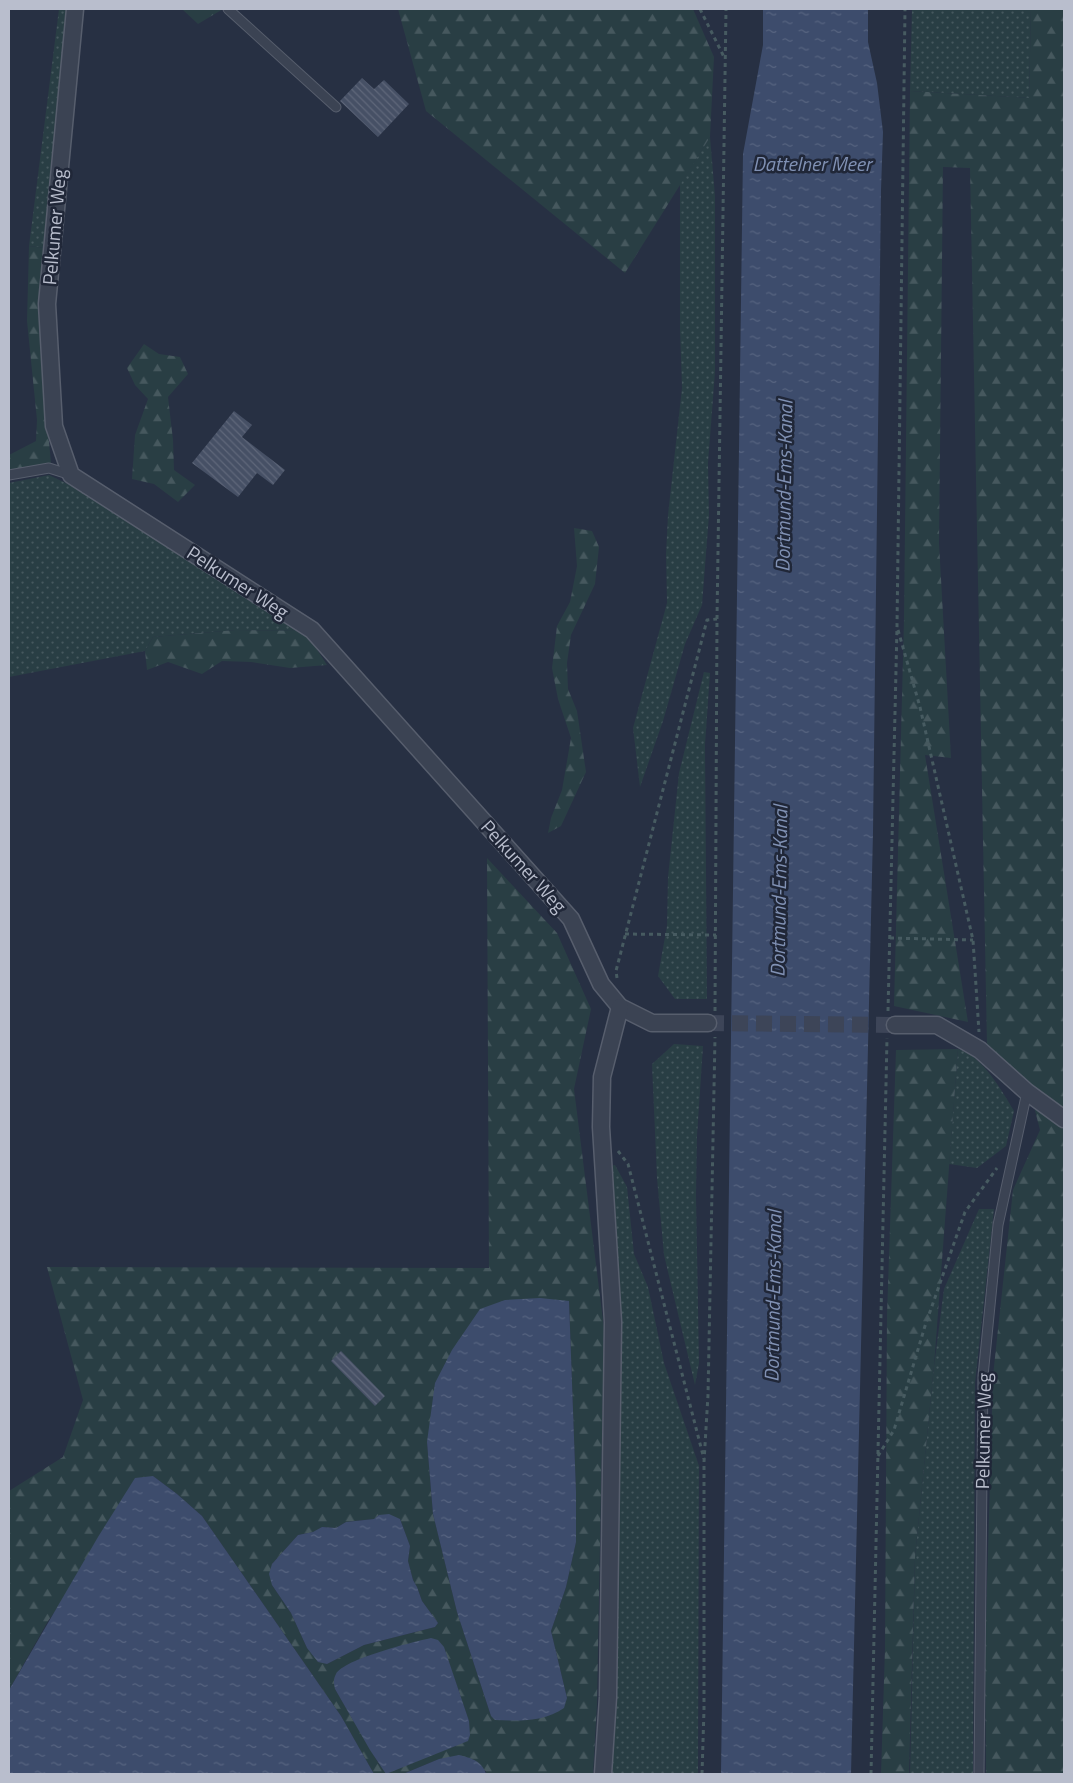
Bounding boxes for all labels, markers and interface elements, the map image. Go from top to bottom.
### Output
water label: Dattelner Meer [753,148,874,179]
street label: Pelkumer Weg [34,167,73,286]
water label: Dortmund-Ems-Kanal [767,397,801,572]
street label: Pelkumer Weg [182,538,295,626]
water label: Dortmund-Ems-Kanal [762,802,796,977]
street label: Pelkumer Weg [475,813,574,919]
water label: Dortmund-Ems-Kanal [756,1207,790,1382]
street label: Pelkumer Weg [967,1372,998,1489]

